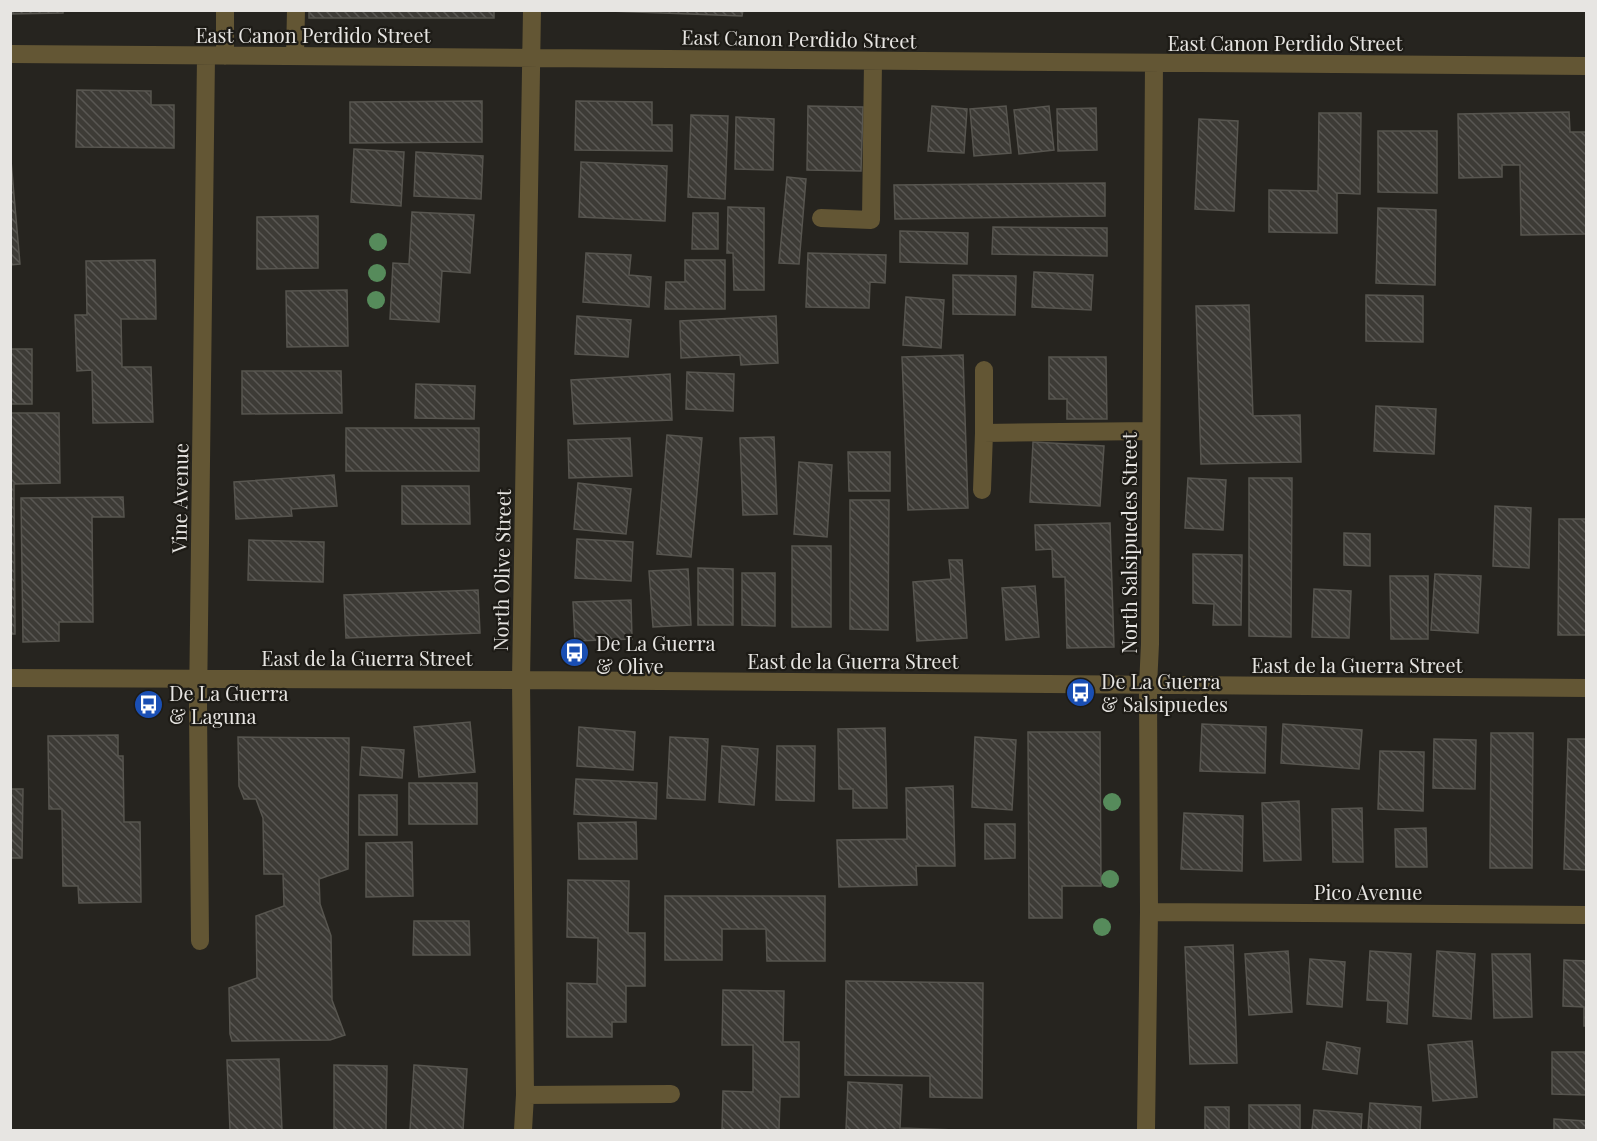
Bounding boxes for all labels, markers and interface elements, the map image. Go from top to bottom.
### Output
street label: East Canon Perdido Street [195,21,432,48]
street label: East Canon Perdido Street [681,22,918,54]
street label: East Canon Perdido Street [1167,29,1404,56]
street label: North Salsipuedes Street [1115,431,1142,654]
street label: Vine Avenue [165,443,193,554]
street label: North Olive Street [486,488,516,651]
place label: De La Guerra & Olive [596,629,716,679]
bus stop icon: De La Guerra & Olive [559,637,591,669]
street label: East de la Guerra Street [261,644,474,671]
street label: East de la Guerra Street [747,647,960,674]
street label: East de la Guerra Street [1251,651,1464,678]
place label: De La Guerra & Salsipuedes [1101,667,1228,717]
bus stop icon: De La Guerra & Salsipuedes [1064,676,1096,708]
place label: De La Guerra & Laguna [169,679,289,729]
bus stop icon: De La Guerra & Laguna [132,688,164,720]
street label: Pico Avenue [1314,878,1422,905]

